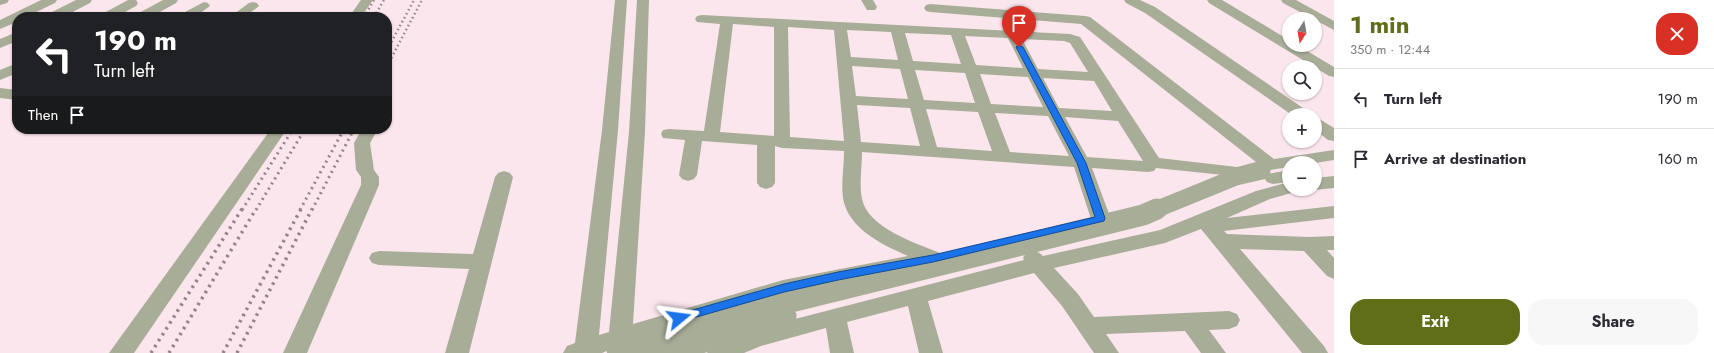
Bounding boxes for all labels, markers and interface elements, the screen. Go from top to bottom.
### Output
pin [1002,6,1036,47]
text: 1 min [1350,7,1410,42]
icon: arrive [1008,12,1030,34]
north arrow [1282,12,1322,52]
map controls [1282,12,1322,196]
button: close [1656,13,1698,55]
text: 190 m [94,20,177,61]
icon: left [28,28,80,80]
text: 350 m · 12:44 [1350,40,1430,59]
text: Turn left [94,58,154,84]
button: search [1282,60,1322,100]
icon: left [1350,88,1372,110]
text: Turn left [1384,88,1442,110]
text: 190 m [1657,88,1698,110]
text: Then [28,104,58,126]
icon: arrive [66,104,88,126]
button: + [1282,108,1322,148]
icon: arrive [1350,148,1372,170]
text: Arrive at destination [1384,148,1526,170]
text: 160 m [1657,148,1698,170]
button: − [1282,156,1322,196]
position arrow [658,297,700,339]
button: Exit [1350,299,1520,345]
button: Share [1528,299,1698,345]

